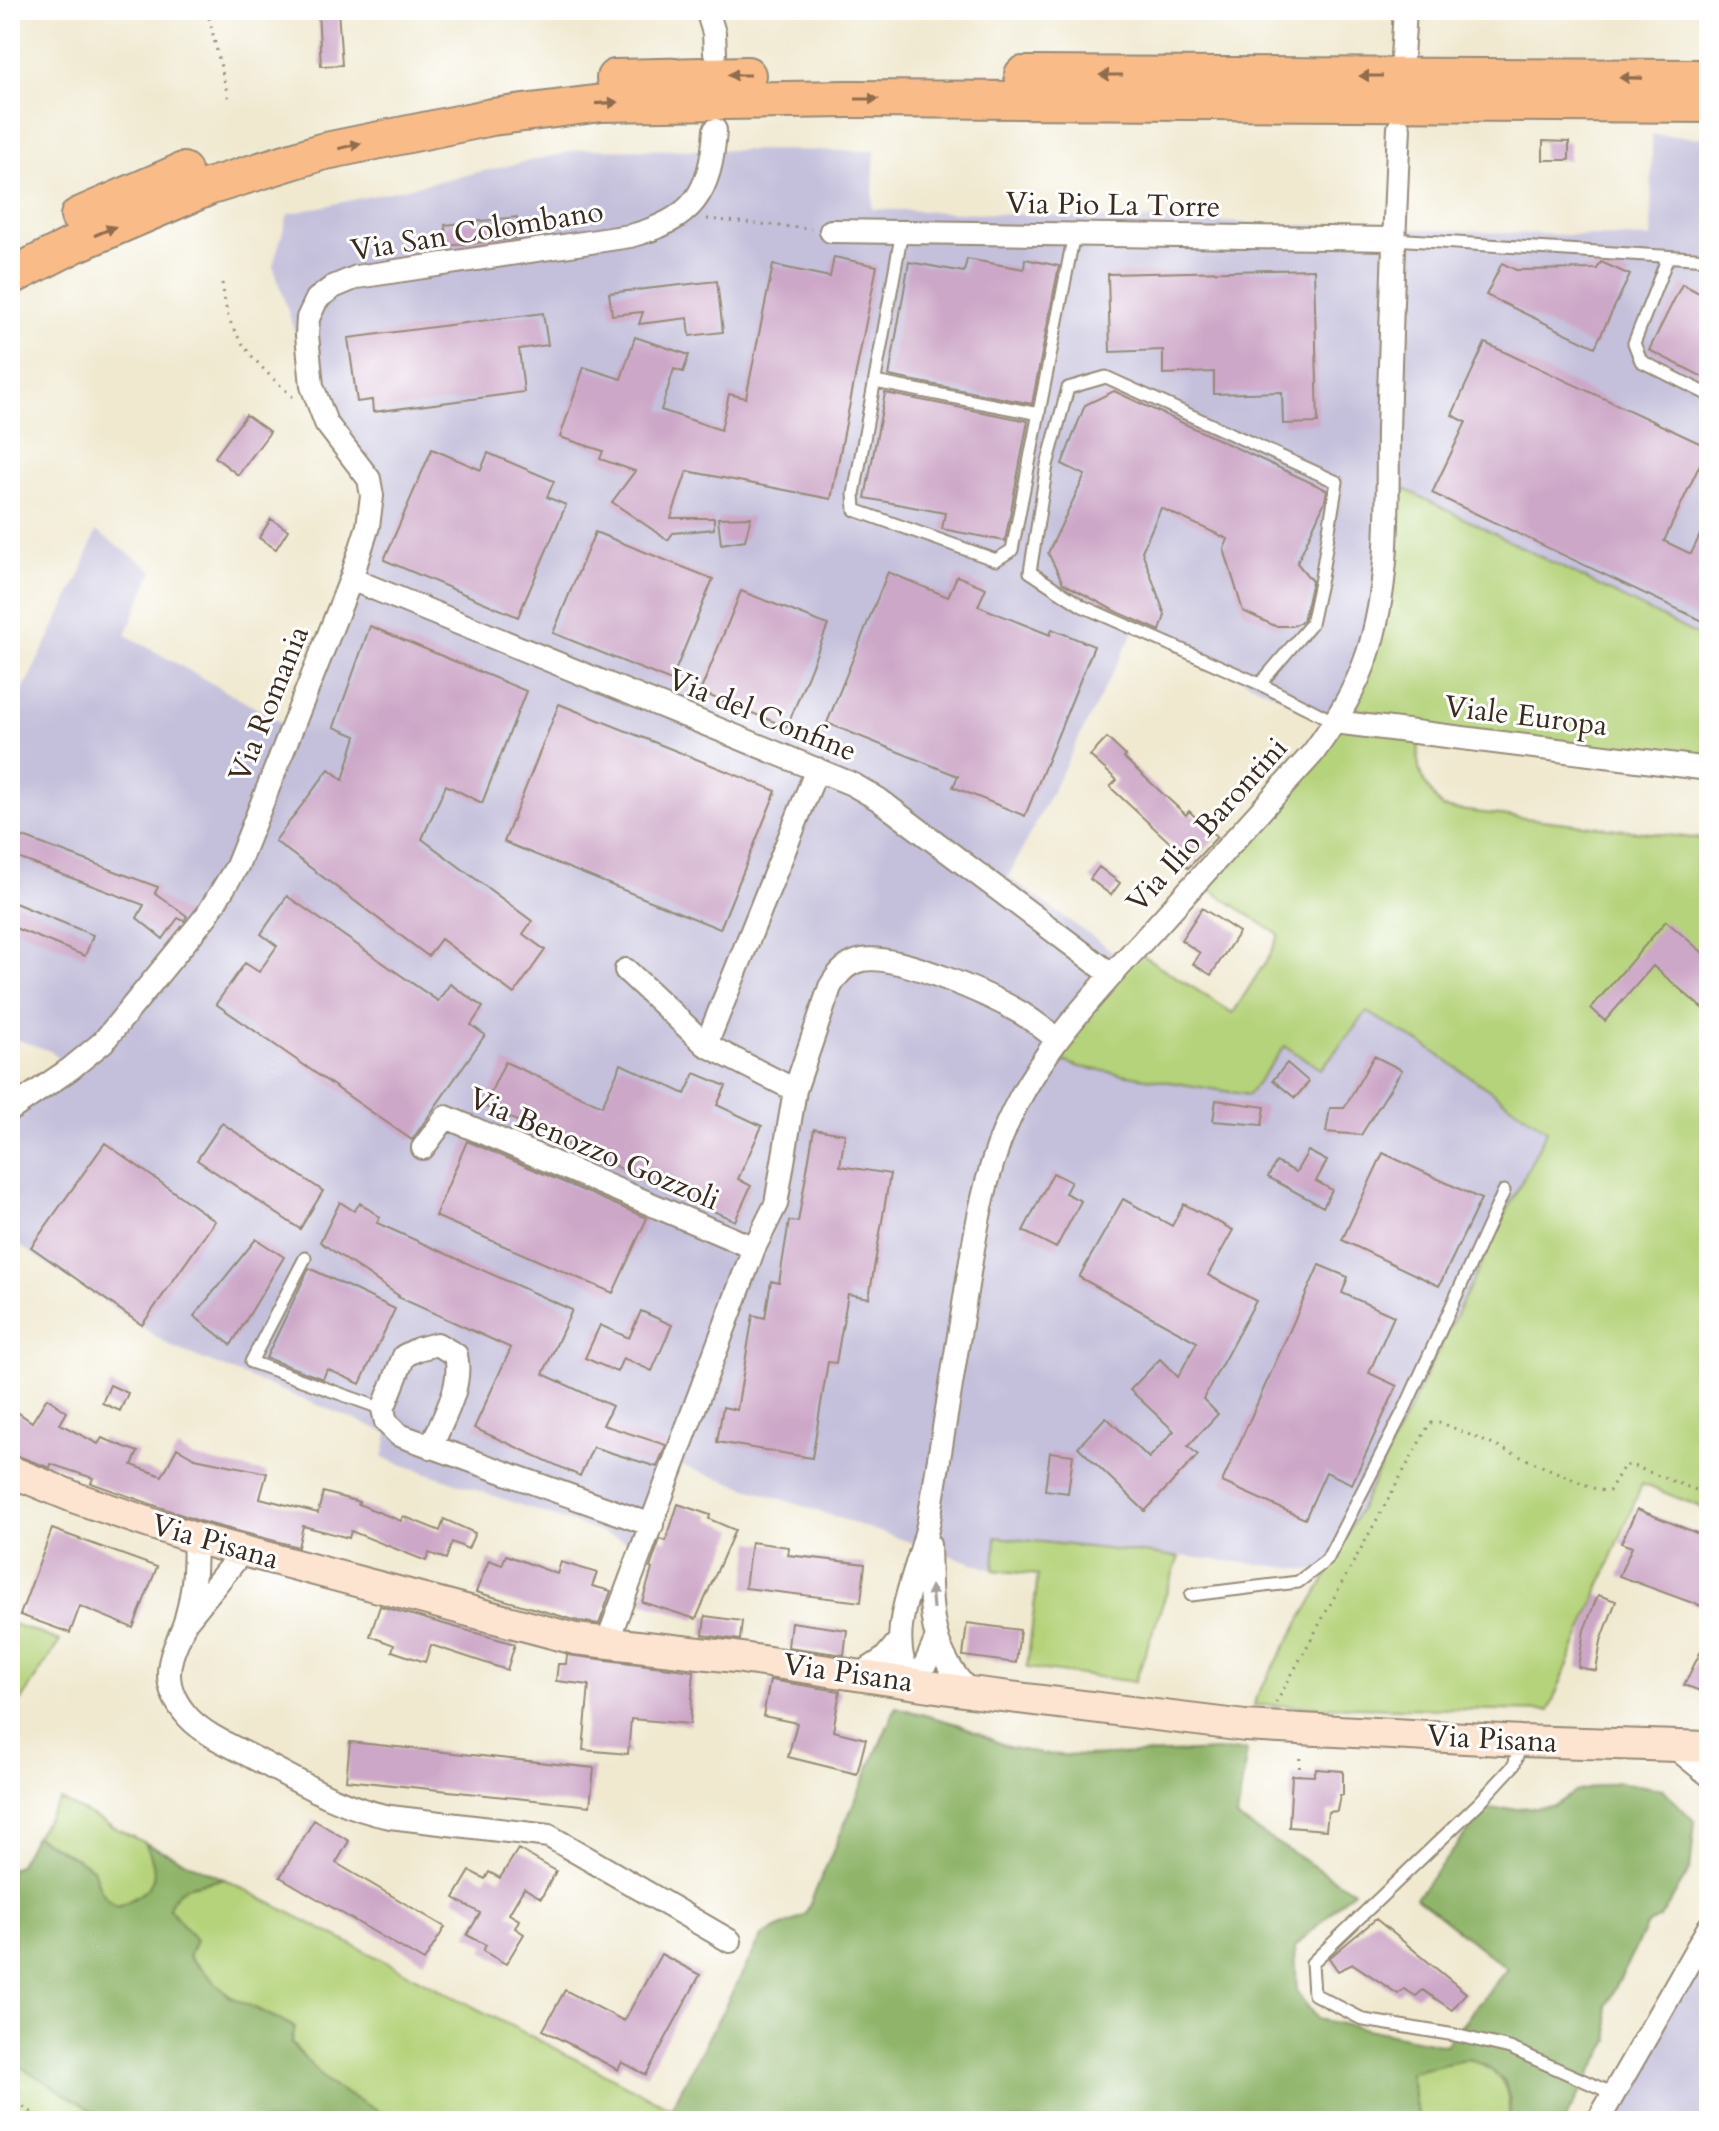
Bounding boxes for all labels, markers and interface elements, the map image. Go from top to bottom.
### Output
one-way arrow [726,69,751,81]
one-way arrow [1098,69,1123,81]
one-way arrow [1358,70,1383,82]
one-way arrow [1618,71,1643,84]
one-way arrow [855,93,880,105]
one-way arrow [595,96,620,109]
one-way arrow [338,139,363,151]
street label: Via Pio La Torre [1005,183,1221,227]
street label: Via San Colombano [348,191,606,271]
one-way arrow [93,224,117,237]
street label: Via Romania [219,620,319,788]
street label: Via del Confine [661,658,863,772]
street label: Viale Europa [1442,686,1610,746]
street label: Via Ilio Barontini [1117,728,1297,922]
street label: Via Benozzo Gozzoli [462,1078,726,1220]
street label: Via Pisana [147,1504,283,1580]
one-way arrow [925,1584,938,1609]
street label: Via Pisana [780,1644,916,1702]
street label: Via Pisana [1426,1715,1558,1763]

